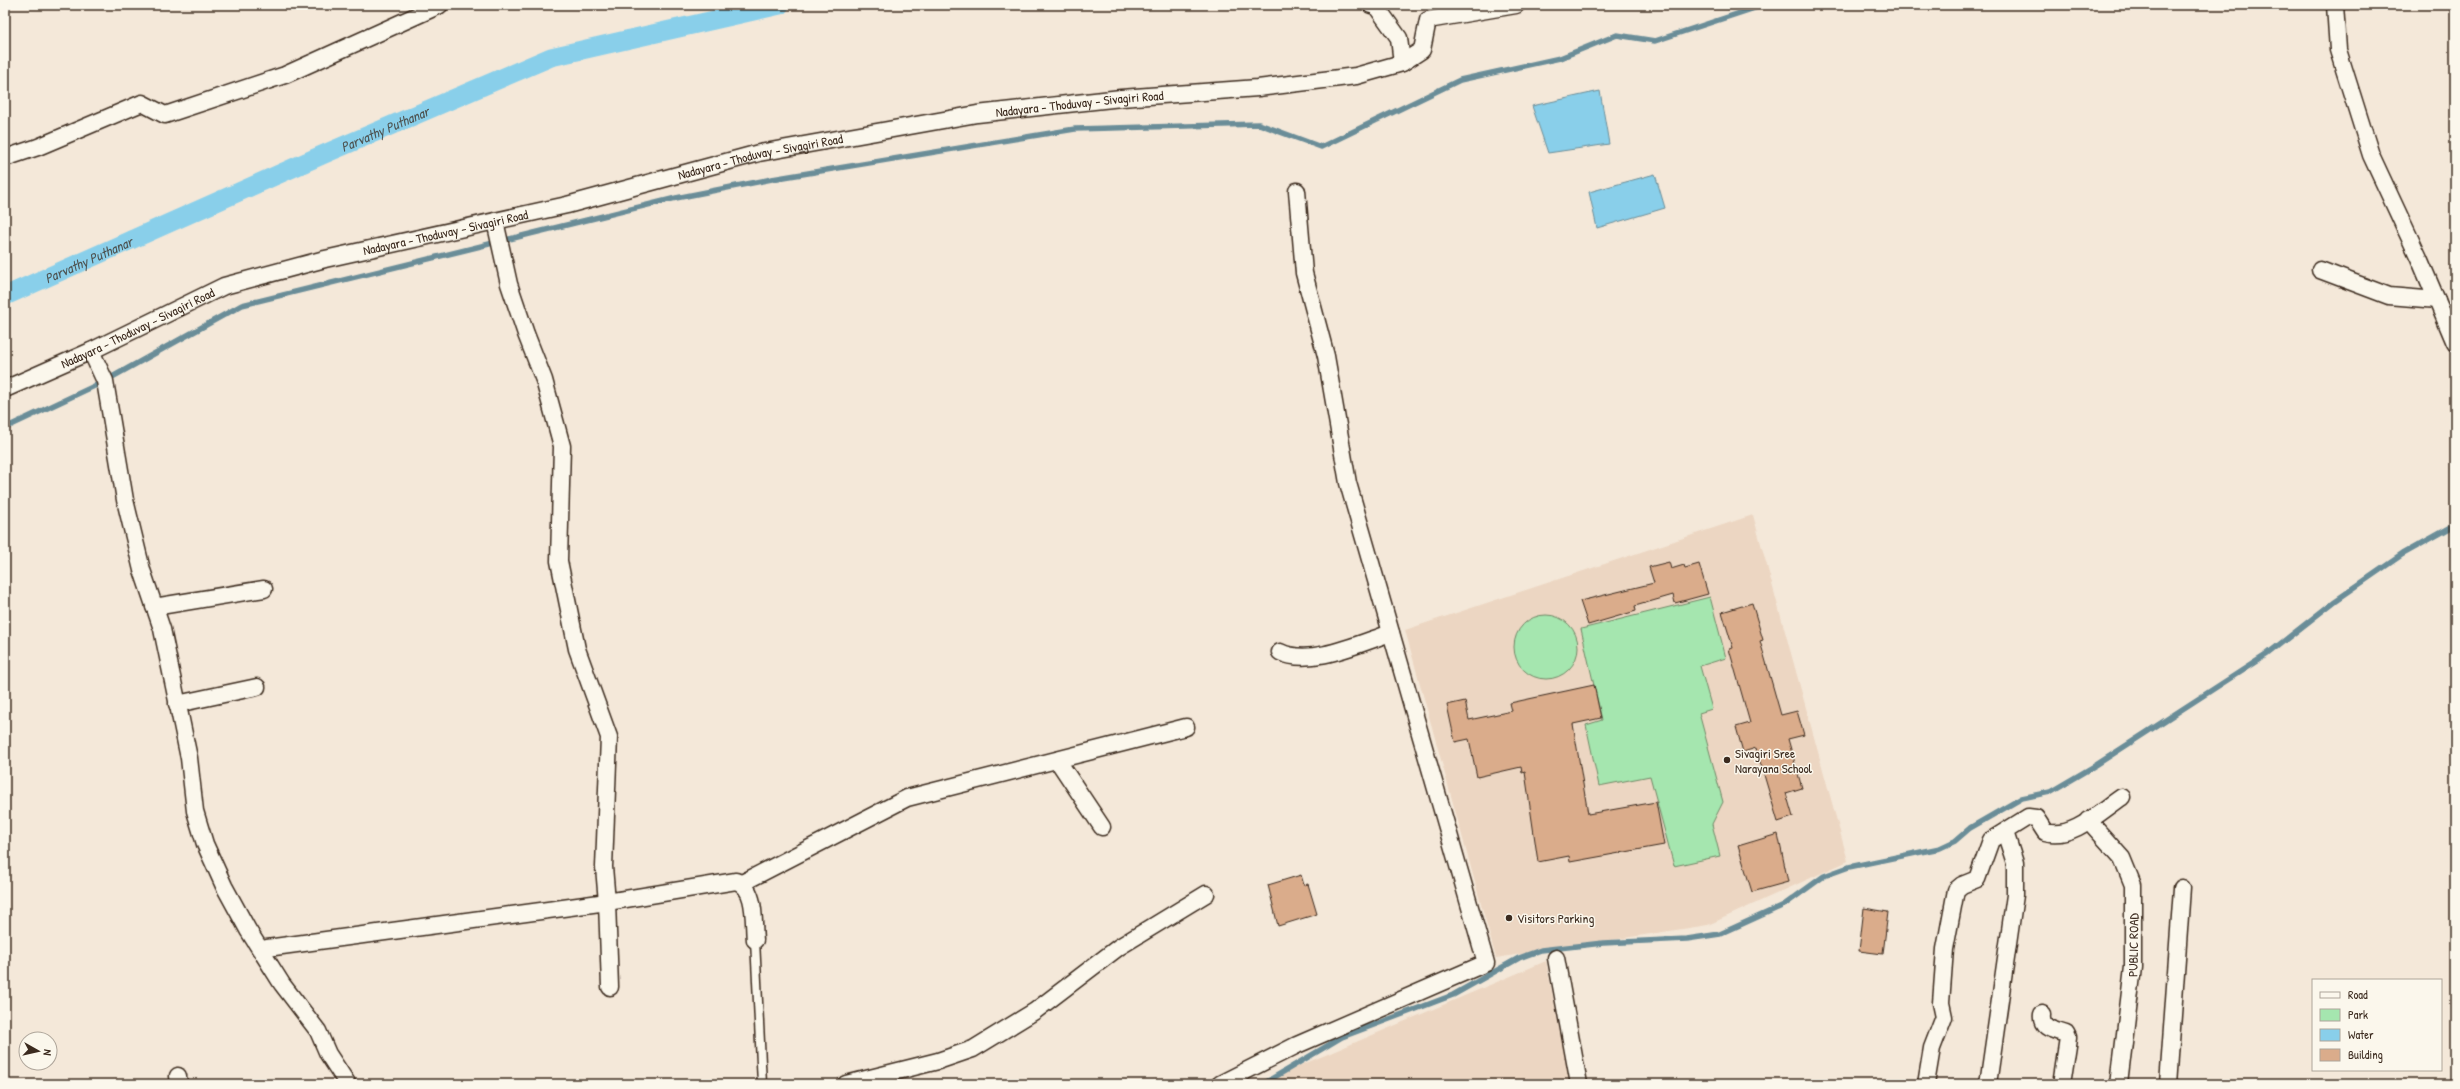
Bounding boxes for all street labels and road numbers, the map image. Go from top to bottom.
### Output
street label: Nadayara - Thoduvay - Sivagiri Road [995,86,1164,121]
street label: Nadayara - Thoduvay - Sivagiri Road [676,129,844,184]
street label: Nadayara - Thoduvay - Sivagiri Road [361,205,530,259]
street label: Nadayara - Thoduvay - Sivagiri Road [58,283,217,372]
street label: PUBLIC ROAD [2123,912,2143,977]

